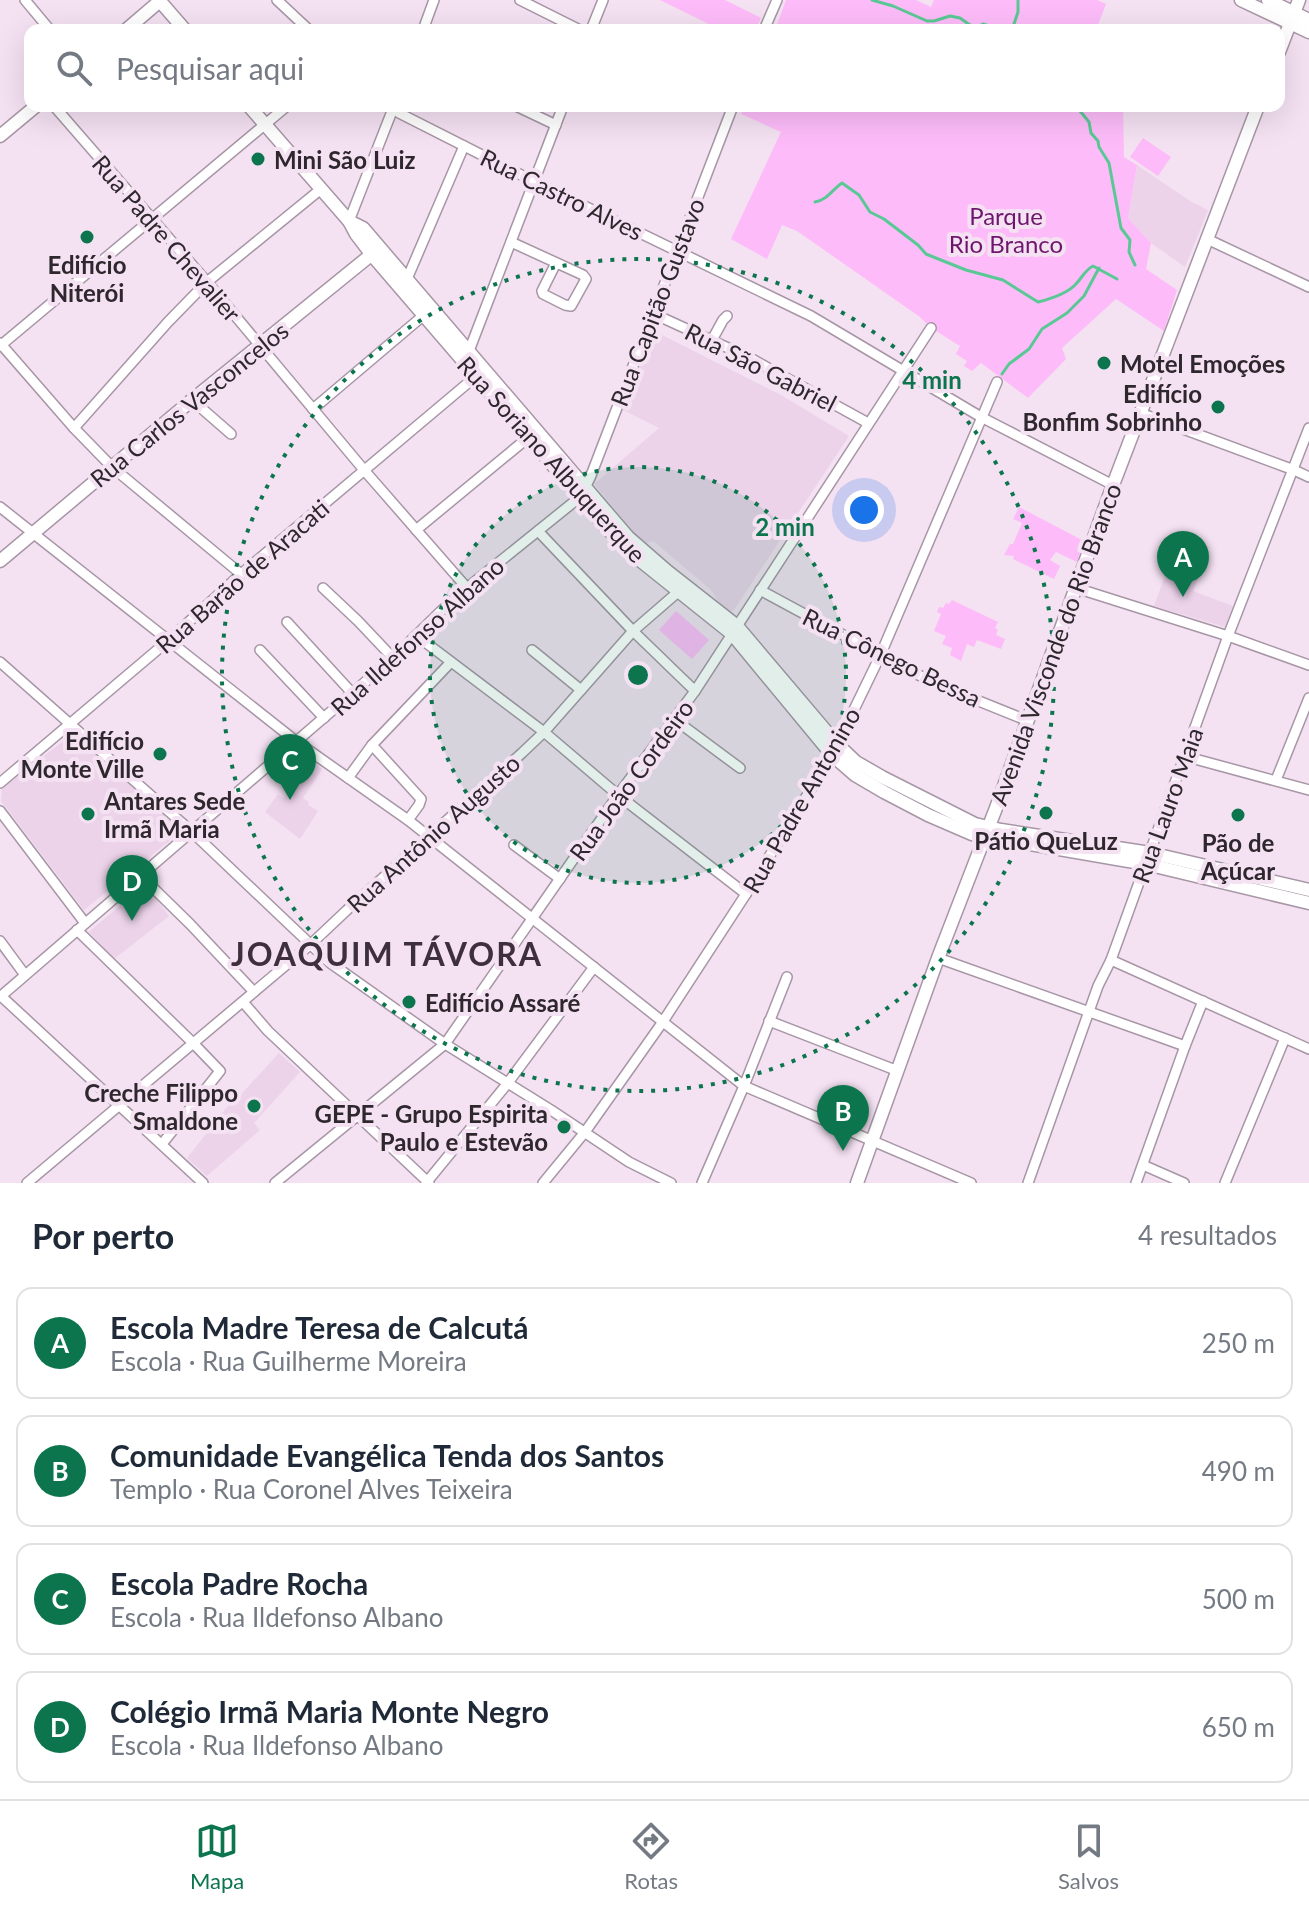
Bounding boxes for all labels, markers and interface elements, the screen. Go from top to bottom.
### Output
search box [24,24,1285,112]
icon: search [52,46,96,90]
text: Pesquisar aqui [116,50,304,86]
street label: Rua Castro Alves [476,142,648,246]
place label: Mini São Luiz [274,145,416,174]
street label: Rua Padre Chevalier [87,149,247,327]
marker: Mini São Luiz [249,150,267,168]
street label: Rua Capitão Gustavo [604,194,710,410]
park label: Parque Rio Branco [949,201,1063,258]
marker: Edifício Niterói [78,228,96,246]
place label: Edifício Niterói [48,250,126,307]
street label: Rua Carlos Vasconcelos [84,315,294,493]
street label: Rua São Gabriel [680,316,842,418]
place label: Motel Emoções [1120,349,1285,378]
street label: Rua Soriano Albuquerque [452,350,652,568]
marker: Motel Emoções [1095,354,1113,372]
text: 4 min [902,365,962,394]
place label: Edifício Bonfim Sobrinho [1022,379,1202,436]
marker: Edifício Bonfim Sobrinho [1209,398,1227,416]
street label: Avenida Visconde do Rio Branco [983,479,1127,809]
your location [844,490,884,530]
street label: Rua Barão de Aracati [150,493,334,659]
text: 2 min [755,512,815,541]
pin: A [1157,531,1209,597]
street label: Rua Ildefonso Albano [325,551,509,721]
street label: Rua Cônego Bessa [798,601,986,713]
centre of rings [624,661,652,689]
street label: Rua João Cordeiro [563,694,699,866]
street label: Rua Padre Antonino [736,702,866,898]
street label: Rua Lauro Maia [1125,723,1209,887]
place label: Edifício Monte Ville [20,726,144,783]
pin: C [264,734,316,800]
marker: Edifício Monte Ville [151,745,169,763]
street label: Rua Antônio Augusto [341,748,525,918]
place label: Antares Sede Irmã Maria [103,786,245,843]
marker: Pátio QueLuz [1037,804,1055,822]
marker: Antares Sede Irmã Maria [79,805,97,823]
marker: Pão de Açúcar [1229,806,1247,824]
place label: Pátio QueLuz [974,826,1118,855]
place label: Pão de Açúcar [1200,828,1275,885]
pin: D [106,855,158,921]
district label: JOAQUIM TÁVORA [231,934,543,973]
place label: Edifício Assaré [425,988,581,1017]
marker: Edifício Assaré [400,993,418,1011]
place label: Creche Filippo Smaldone [84,1078,238,1135]
pin: B [817,1085,869,1151]
marker: Creche Filippo Smaldone [245,1097,263,1115]
place label: GEPE - Grupo Espirita Paulo e Estevão [314,1099,548,1156]
marker: GEPE - Grupo Espirita Paulo e Estevão [555,1118,573,1136]
text: Por perto [32,1215,174,1256]
text: 4 resultados [1138,1219,1277,1251]
text: Escola Madre Teresa de Calcutá [110,1309,529,1345]
text: A [51,1327,69,1359]
text: 250 m [1202,1327,1275,1359]
text: Escola · Rua Guilherme Moreira [110,1345,467,1377]
text: Comunidade Evangélica Tenda dos Santos [110,1437,664,1473]
text: B [51,1455,69,1487]
text: 490 m [1202,1455,1275,1487]
text: Templo · Rua Coronel Alves Teixeira [110,1473,513,1505]
text: Escola Padre Rocha [110,1565,368,1601]
text: C [51,1583,69,1615]
text: 500 m [1202,1583,1275,1615]
text: Escola · Rua Ildefonso Albano [110,1601,443,1633]
text: Colégio Irmã Maria Monte Negro [110,1693,549,1729]
text: D [50,1711,70,1743]
text: 650 m [1202,1711,1275,1743]
text: Escola · Rua Ildefonso Albano [110,1729,443,1761]
tab: Mapa [190,1819,244,1894]
tab: Rotas [624,1819,678,1894]
tab: Salvos [1058,1819,1119,1894]

